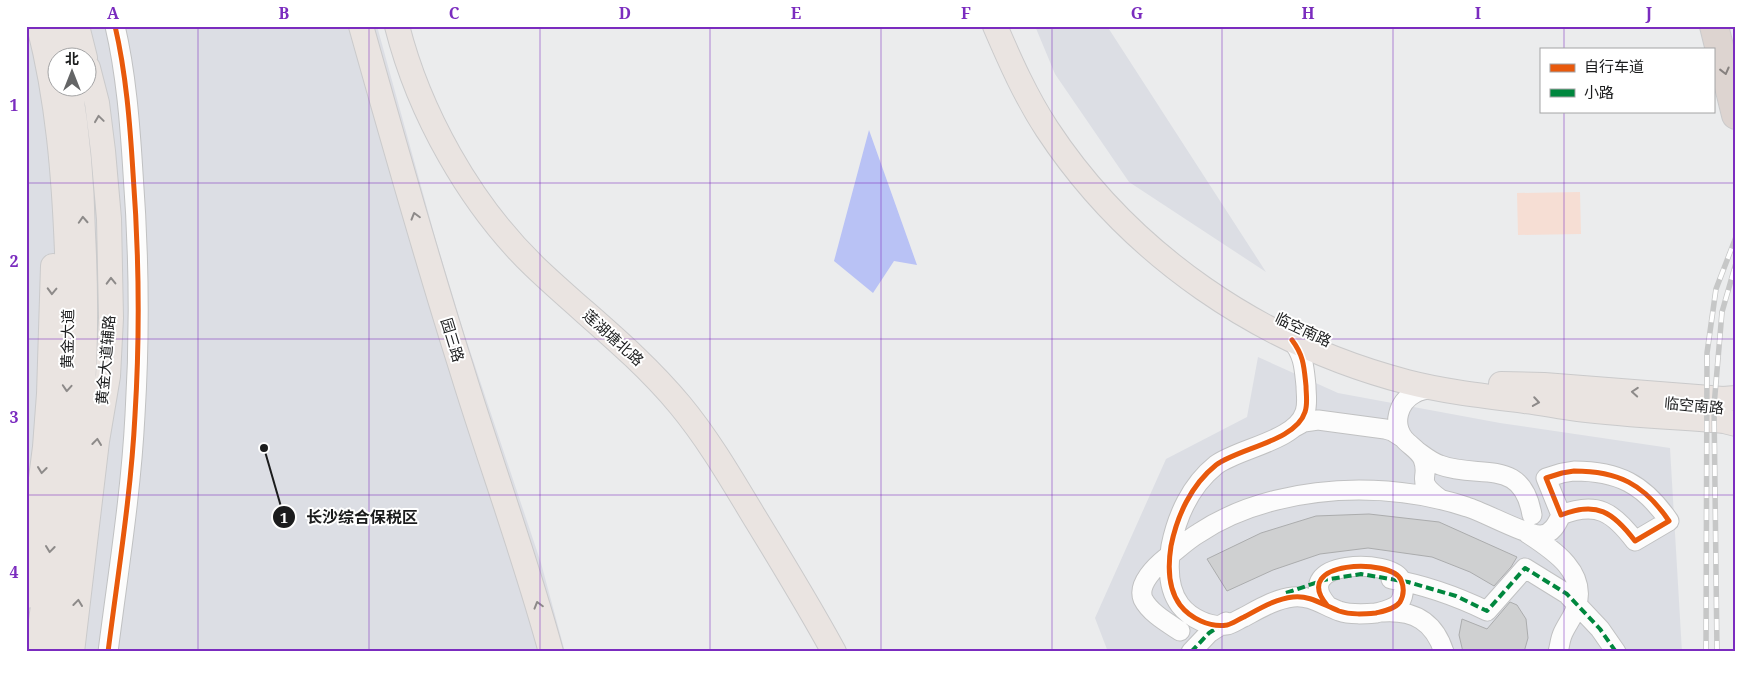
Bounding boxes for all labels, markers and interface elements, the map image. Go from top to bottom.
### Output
text: A [107,2,120,24]
text: B [279,2,290,24]
text: C [449,2,460,24]
text: D [619,2,631,24]
text: E [791,2,801,24]
text: F [961,2,971,24]
text: G [1131,2,1143,24]
text: H [1301,2,1315,24]
text: I [1475,2,1481,24]
text: J [1645,2,1653,24]
north arrow [48,48,98,98]
legend [1540,48,1714,112]
text: 北 [65,49,79,68]
text: 自行车道 [1584,56,1644,76]
one-way arrow [1719,66,1730,75]
text: 小路 [1584,82,1614,102]
text: 1 [9,94,19,116]
one-way arrow [94,114,105,122]
one-way arrow [411,213,421,221]
one-way arrow [77,215,88,223]
text: 2 [9,250,19,272]
one-way arrow [106,276,116,284]
one-way arrow [46,287,57,295]
street label: 莲湖塘北路 [579,305,648,370]
street label: 临空南路 [1272,307,1335,351]
street label: 黄金大道 [56,309,78,369]
street label: 黄金大道辅路 [91,314,119,406]
street label: 园三路 [437,315,469,364]
one-way arrow [61,384,72,392]
one-way arrow [1631,387,1639,398]
street label: 临空南路 [1663,392,1725,418]
one-way arrow [1532,397,1540,407]
text: 3 [9,406,19,428]
one-way arrow [91,438,102,446]
one-way arrow [37,467,48,475]
callout: 长沙综合保税区 [271,502,428,533]
text: 长沙综合保税区 [306,506,418,528]
text: 1 [280,507,288,527]
one-way arrow [45,546,56,554]
text: 4 [9,561,19,583]
one-way arrow [72,599,83,607]
one-way arrow [534,601,544,609]

